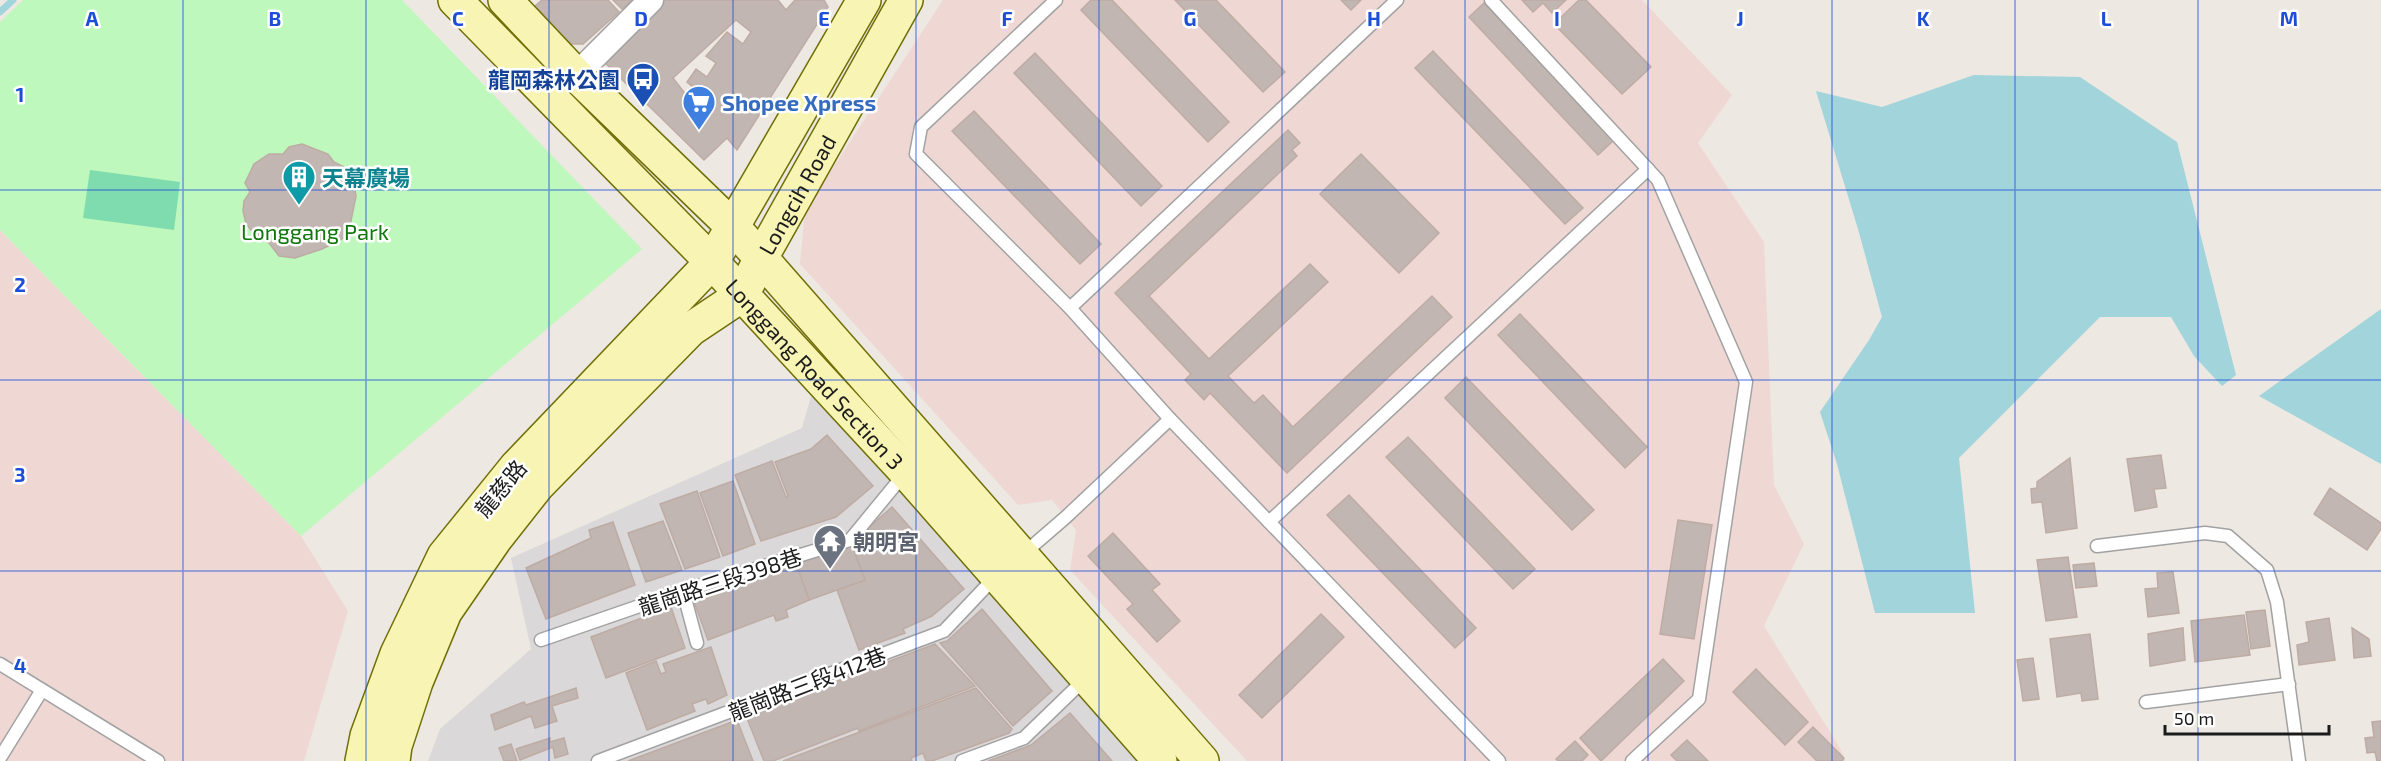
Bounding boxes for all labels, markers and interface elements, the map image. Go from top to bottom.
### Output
text: A [85,6,99,30]
text: B [269,6,281,30]
text: C [452,6,464,30]
text: D [634,6,648,30]
text: E [818,6,830,30]
text: F [1001,6,1013,30]
text: G [1184,6,1196,30]
text: H [1367,6,1381,30]
text: I [1554,6,1560,30]
text: J [1736,6,1744,30]
text: K [1917,6,1930,30]
text: L [2101,6,2112,30]
text: M [2280,6,2298,30]
bus stop icon: 龍岡森林公園 [625,61,661,108]
place label: 龍岡森林公園 [488,66,620,92]
text: 1 [16,82,24,106]
supermarket icon: Shopee Xpress [681,84,717,131]
place label: Shopee Xpress [722,89,876,115]
street label: Longcih Road [753,130,841,259]
building icon: 天幕廣場 [281,159,317,206]
place label: 天幕廣場 [322,164,410,190]
park label: Longgang Park [241,218,389,244]
text: 2 [14,272,26,296]
street label: Longgang Road Section 3 [721,273,909,474]
street label: 龍慈路 [469,454,531,522]
text: 3 [14,462,26,486]
temple icon: 朝明宮 [812,523,848,570]
place label: 朝明宮 [853,528,919,554]
street label: 龍崗路三段398巷 [635,542,805,620]
street label: 龍崗路三段412巷 [725,641,889,725]
text: 4 [14,653,27,677]
scale bar [2165,698,2328,736]
text: 50 m [2174,707,2214,729]

